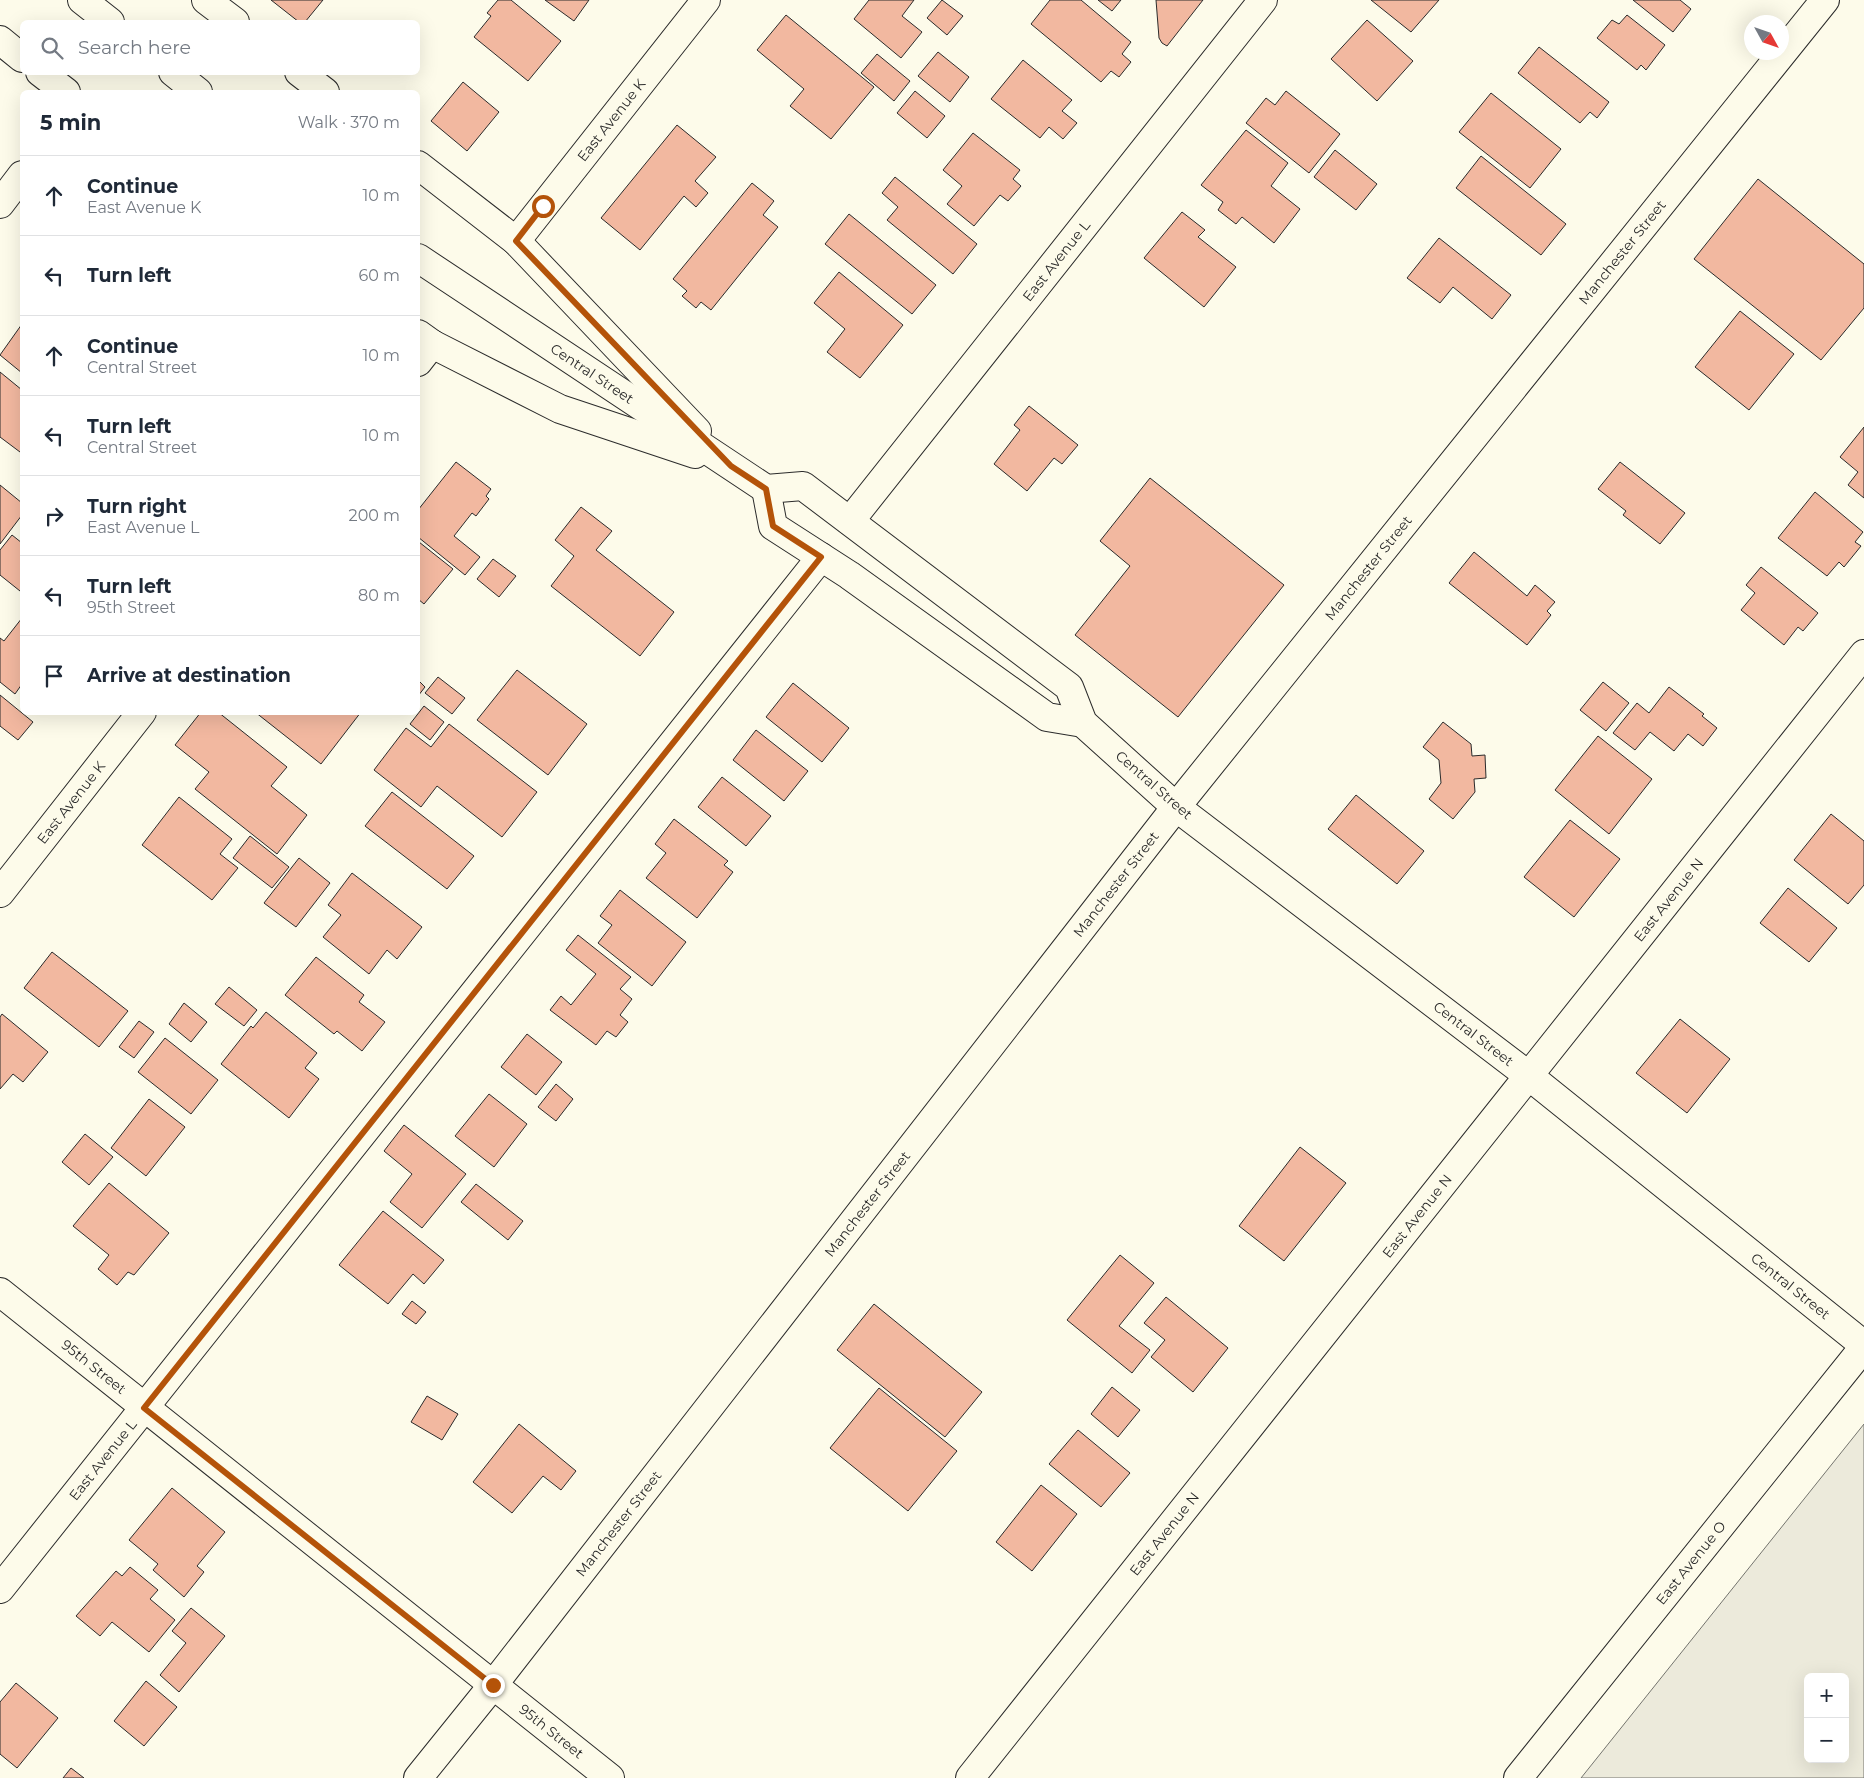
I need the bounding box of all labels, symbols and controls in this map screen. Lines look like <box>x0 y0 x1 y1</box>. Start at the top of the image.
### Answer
north arrow <box>1744 15 1789 60</box>
search box <box>20 20 420 75</box>
icon: search <box>38 34 66 62</box>
text: Search here <box>78 36 191 59</box>
street label: East Avenue K <box>573 75 649 165</box>
text: 5 min <box>40 110 101 135</box>
text: Walk · 370 m <box>298 113 400 132</box>
text: Continue <box>87 175 178 198</box>
icon: ahead <box>40 182 68 210</box>
text: 10 m <box>362 186 400 205</box>
route start <box>532 195 555 218</box>
street label: Manchester Street <box>1575 196 1670 308</box>
text: East Avenue K <box>87 198 201 217</box>
street label: East Avenue L <box>1019 216 1094 305</box>
icon: left <box>40 262 68 290</box>
text: Turn left <box>87 264 172 287</box>
text: 60 m <box>358 266 400 285</box>
text: Continue <box>87 335 178 358</box>
street label: Central Street <box>547 339 638 408</box>
icon: ahead <box>40 342 68 370</box>
text: 10 m <box>362 346 400 365</box>
text: Central Street <box>87 358 197 377</box>
text: Turn left <box>87 415 172 438</box>
icon: left <box>40 422 68 450</box>
text: 10 m <box>362 426 400 445</box>
text: Central Street <box>87 438 197 457</box>
text: Turn right <box>87 495 187 518</box>
icon: right <box>40 502 68 530</box>
text: 200 m <box>349 506 400 525</box>
street label: Manchester Street <box>1321 512 1416 624</box>
text: East Avenue L <box>87 518 200 537</box>
text: Turn left <box>87 575 172 598</box>
icon: left <box>40 582 68 610</box>
text: 80 m <box>358 586 400 605</box>
text: 95th Street <box>87 598 176 617</box>
icon: arrive <box>40 662 68 690</box>
text: Arrive at destination <box>87 664 291 687</box>
street label: Central Street <box>1112 747 1196 824</box>
street label: East Avenue K <box>33 757 109 848</box>
street label: Manchester Street <box>1069 827 1163 941</box>
street label: East Avenue N <box>1630 854 1707 945</box>
street label: Central Street <box>1430 997 1518 1070</box>
street label: Manchester Street <box>820 1147 914 1260</box>
street label: East Avenue N <box>1378 1171 1456 1261</box>
street label: Central Street <box>1747 1249 1834 1323</box>
street label: 95th Street <box>58 1336 130 1398</box>
street label: East Avenue L <box>65 1415 141 1504</box>
street label: Manchester Street <box>572 1467 666 1580</box>
street label: East Avenue N <box>1126 1488 1203 1579</box>
street label: East Avenue O <box>1652 1517 1730 1608</box>
map controls <box>1804 1673 1849 1763</box>
button: + <box>1804 1673 1849 1718</box>
route end <box>482 1674 505 1697</box>
street label: 95th Street <box>515 1700 588 1763</box>
button: − <box>1804 1718 1849 1763</box>

